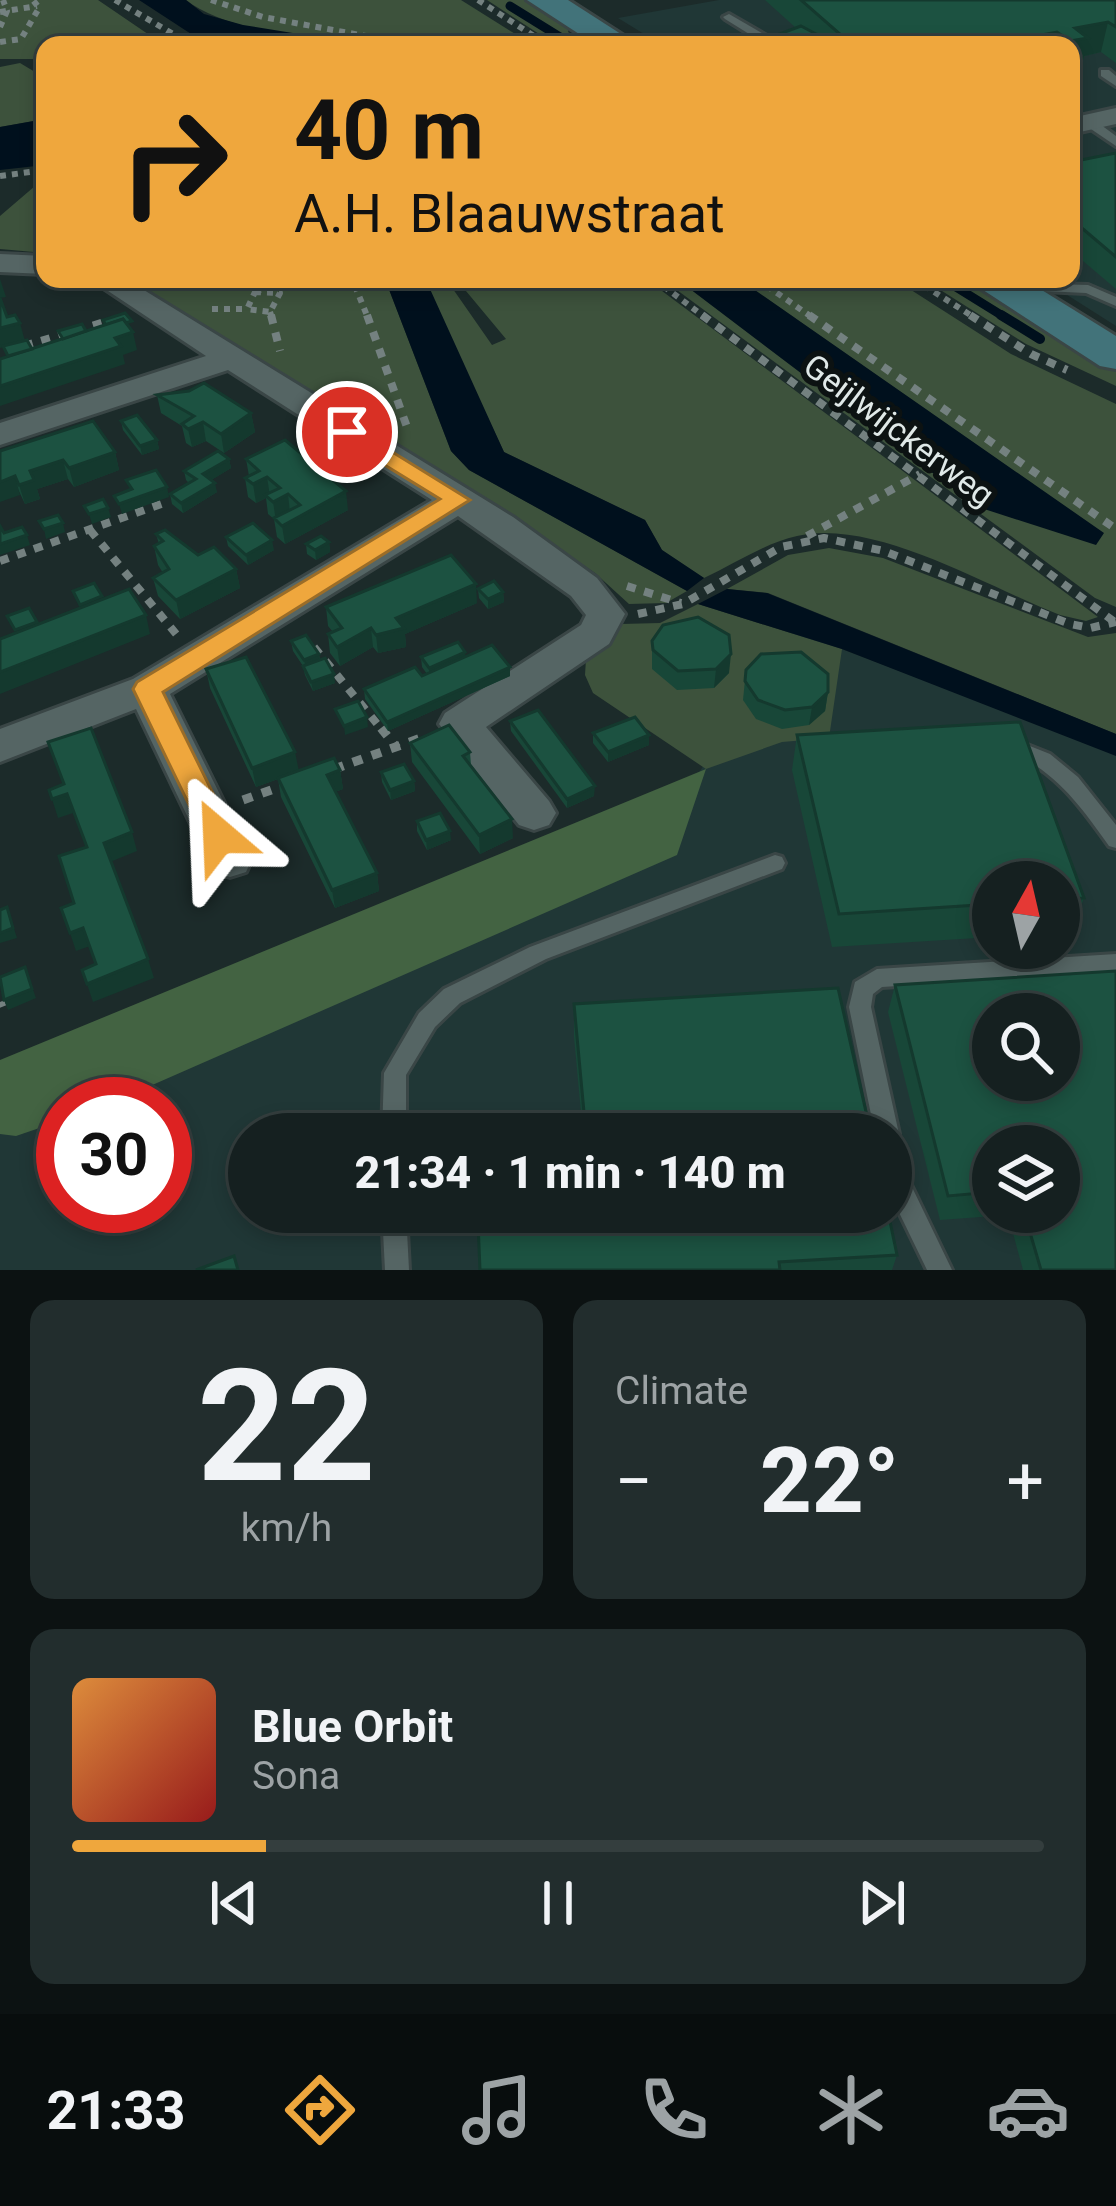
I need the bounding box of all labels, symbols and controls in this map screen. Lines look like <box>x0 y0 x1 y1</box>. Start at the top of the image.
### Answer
text: 40 m <box>294 81 484 180</box>
icon: right <box>96 84 252 240</box>
text: A.H. Blaauwstraat <box>294 182 725 245</box>
street label: Geijlwijckerweg <box>796 346 1002 514</box>
pin <box>296 381 398 483</box>
icon: arrive <box>314 399 380 465</box>
position arrow <box>156 773 282 899</box>
north arrow <box>972 861 1080 969</box>
map controls <box>972 861 1080 1233</box>
button: search <box>972 993 1080 1101</box>
speed limit sign: 30 <box>36 1077 192 1233</box>
button: layers <box>972 1125 1080 1233</box>
text: 21:34 · 1 min · 140 m <box>354 1146 786 1199</box>
text: 22 <box>197 1335 376 1518</box>
text: Climate <box>615 1368 748 1414</box>
text: 22° <box>760 1429 899 1534</box>
text: − <box>615 1443 653 1520</box>
text: + <box>1007 1443 1044 1520</box>
text: km/h <box>241 1505 332 1551</box>
text: Blue Orbit <box>252 1700 453 1753</box>
text: Sona <box>252 1753 340 1799</box>
icon: previous <box>201 1870 267 1936</box>
icon: pause <box>525 1870 591 1936</box>
icon: next <box>849 1870 915 1936</box>
icon: directions <box>278 2068 362 2152</box>
icon: music <box>455 2068 539 2152</box>
icon: phone <box>632 2068 716 2152</box>
icon: climate <box>809 2068 893 2152</box>
icon: car <box>986 2068 1070 2152</box>
text: 21:33 <box>46 2079 186 2142</box>

